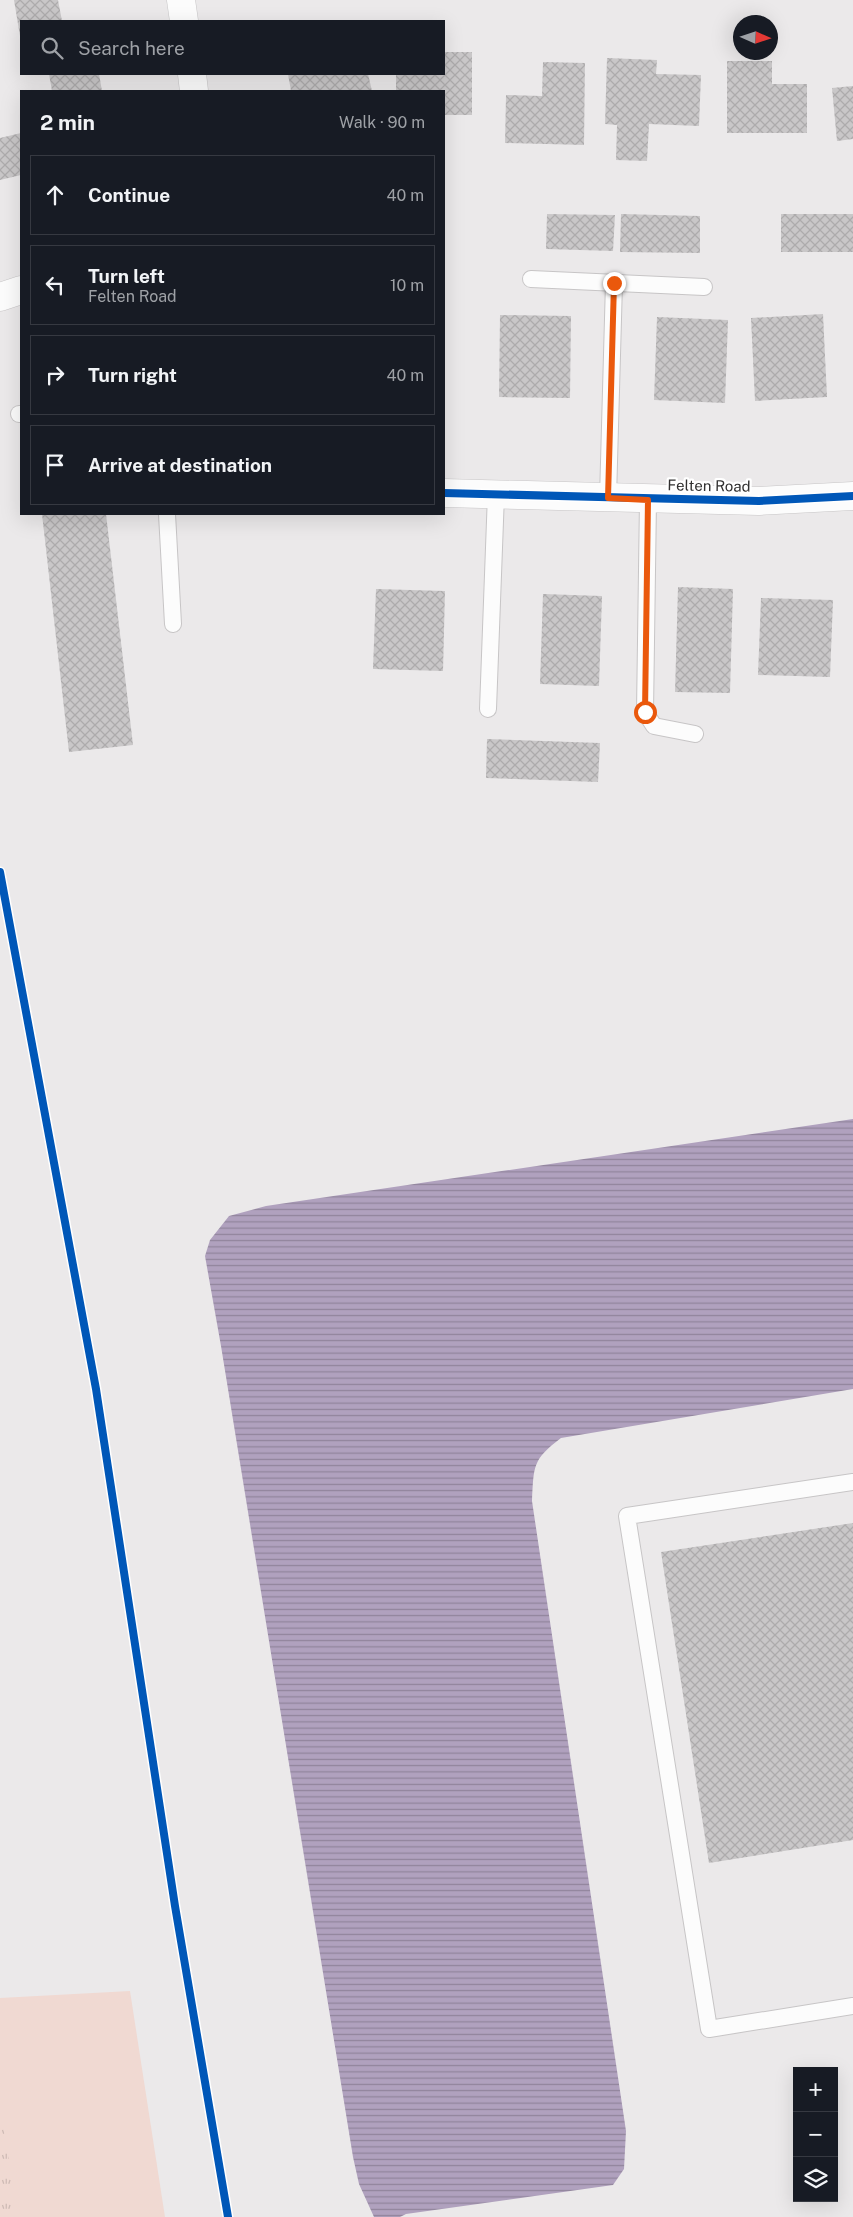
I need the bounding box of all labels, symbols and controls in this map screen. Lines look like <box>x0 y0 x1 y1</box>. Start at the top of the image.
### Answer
north arrow <box>733 15 778 60</box>
search box <box>20 20 445 75</box>
icon: search <box>38 34 66 62</box>
text: Search here <box>78 37 185 59</box>
text: 2 min <box>40 110 95 135</box>
text: Walk · 90 m <box>339 113 425 132</box>
icon: ahead <box>41 181 69 209</box>
text: Continue <box>88 184 170 206</box>
text: 40 m <box>386 186 424 205</box>
text: Turn left <box>88 265 165 287</box>
icon: left <box>41 271 69 299</box>
route end <box>603 272 626 295</box>
text: 10 m <box>390 276 424 295</box>
text: Felten Road <box>88 287 177 306</box>
icon: right <box>41 361 69 389</box>
text: Turn right <box>88 364 177 386</box>
text: 40 m <box>386 366 424 385</box>
icon: arrive <box>41 451 69 479</box>
text: Arrive at destination <box>88 454 272 476</box>
street label: Felten Road <box>667 476 751 495</box>
route start <box>634 701 657 724</box>
map controls <box>793 2067 838 2202</box>
button: + <box>793 2067 838 2112</box>
button: − <box>793 2112 838 2157</box>
button: layers <box>793 2157 838 2202</box>

